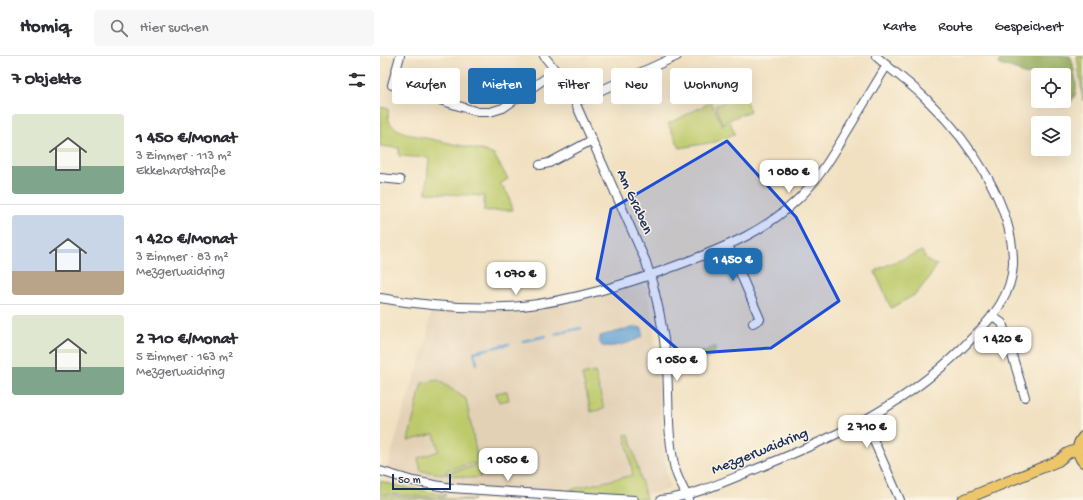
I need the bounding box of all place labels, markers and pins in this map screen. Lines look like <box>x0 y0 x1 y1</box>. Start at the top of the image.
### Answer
pin: 1 080 € <box>752 160 826 194</box>
pin: 1 450 € <box>696 248 770 282</box>
pin: 1 070 € <box>479 262 553 296</box>
pin: 1 420 € <box>966 327 1040 361</box>
pin: 1 050 € <box>640 348 714 382</box>
pin: 2 710 € <box>830 415 904 449</box>
pin: 1 050 € <box>471 448 545 482</box>

